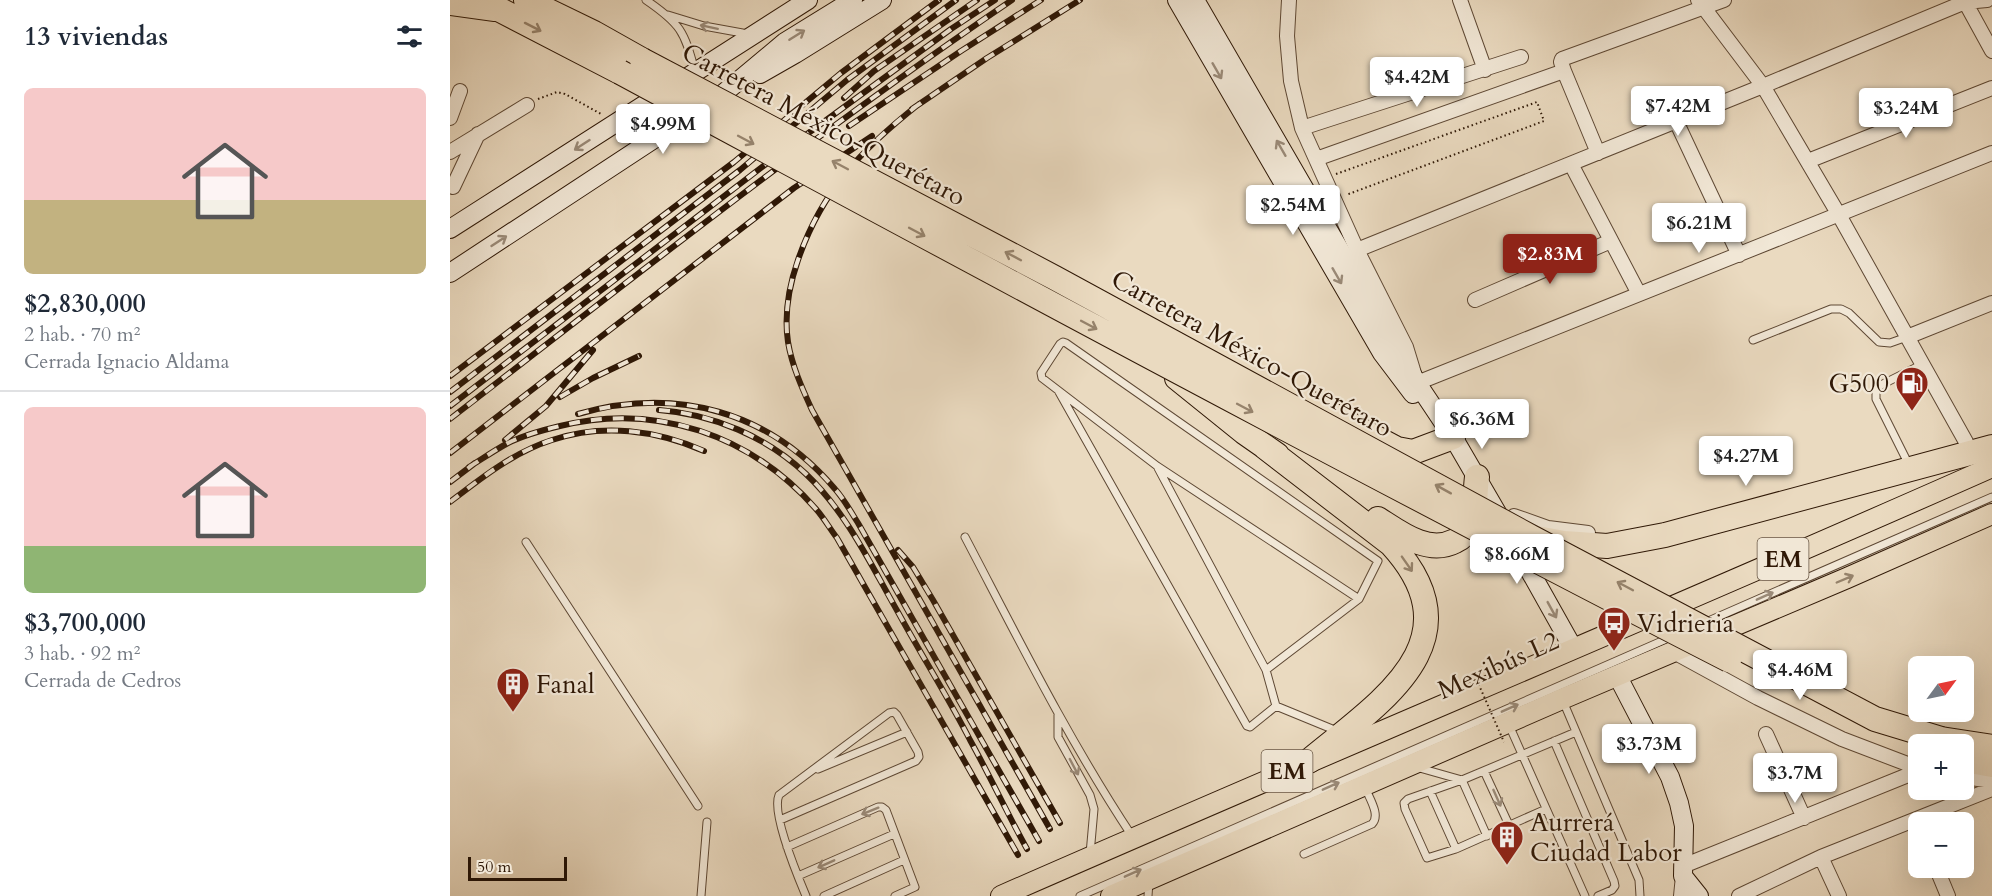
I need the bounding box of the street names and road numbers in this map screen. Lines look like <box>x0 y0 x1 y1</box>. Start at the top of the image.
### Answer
street label: Carretera México-Querétaro <box>676 35 972 214</box>
street label: Carretera México-Querétaro <box>1105 261 1399 445</box>
road number: EM <box>1758 538 1808 580</box>
street label: Mexibús L2 <box>1432 623 1564 708</box>
road number: EM <box>1262 750 1312 792</box>

